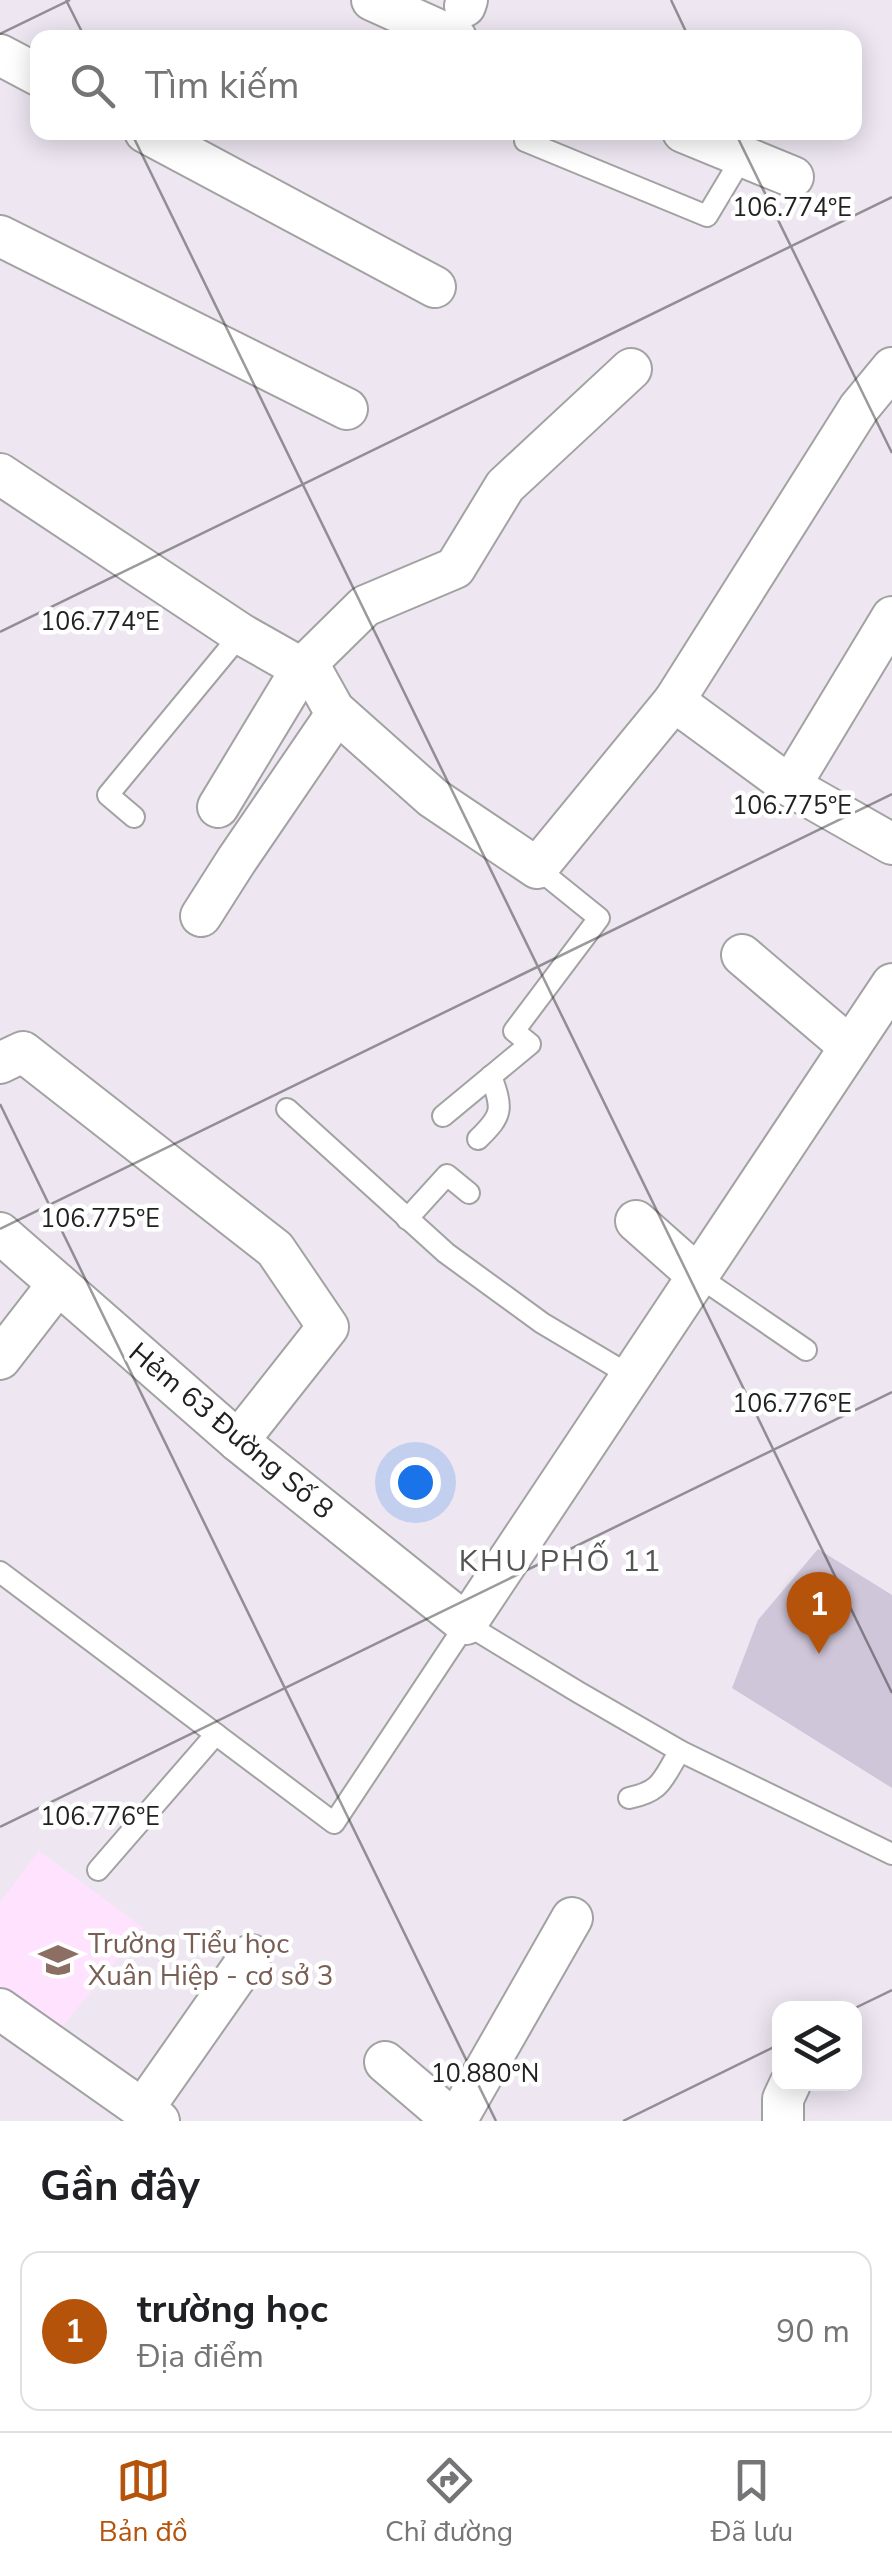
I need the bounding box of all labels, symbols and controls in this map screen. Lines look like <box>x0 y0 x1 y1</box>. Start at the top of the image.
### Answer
search box <box>30 30 862 140</box>
icon: search <box>65 58 120 113</box>
text: Tìm kiếm <box>145 60 300 111</box>
text: 106.774°E <box>732 191 852 225</box>
text: 106.774°E <box>40 605 160 639</box>
text: 106.775°E <box>732 789 852 823</box>
text: 106.775°E <box>40 1202 160 1236</box>
street label: Hẻm 63 Đường Số 8 <box>121 1334 341 1528</box>
text: 106.776°E <box>732 1387 852 1421</box>
your location <box>390 1457 441 1508</box>
district label: KHU PHỐ 11 <box>459 1540 663 1582</box>
pin: 1 <box>786 1572 852 1654</box>
text: 106.776°E <box>40 1800 160 1834</box>
place label: Trường Tiểu học Xuân Hiệp - cơ sở 3 <box>88 1925 334 1995</box>
school or university icon: Trường Tiểu học Xuân Hiệp - cơ sở 3 <box>37 1939 79 1981</box>
map controls <box>772 2001 862 2091</box>
button: layers <box>772 2001 862 2091</box>
text: 10.880°N <box>431 2057 539 2091</box>
text: Gần đây <box>40 2158 200 2215</box>
text: trường học <box>137 2284 328 2335</box>
text: 1 <box>65 2310 84 2353</box>
text: 90 m <box>776 2310 850 2353</box>
text: Địa điểm <box>137 2335 264 2378</box>
tab: Bản đồ <box>99 2453 187 2551</box>
tab: Chỉ đường <box>385 2453 513 2551</box>
tab: Đã lưu <box>711 2453 793 2551</box>

